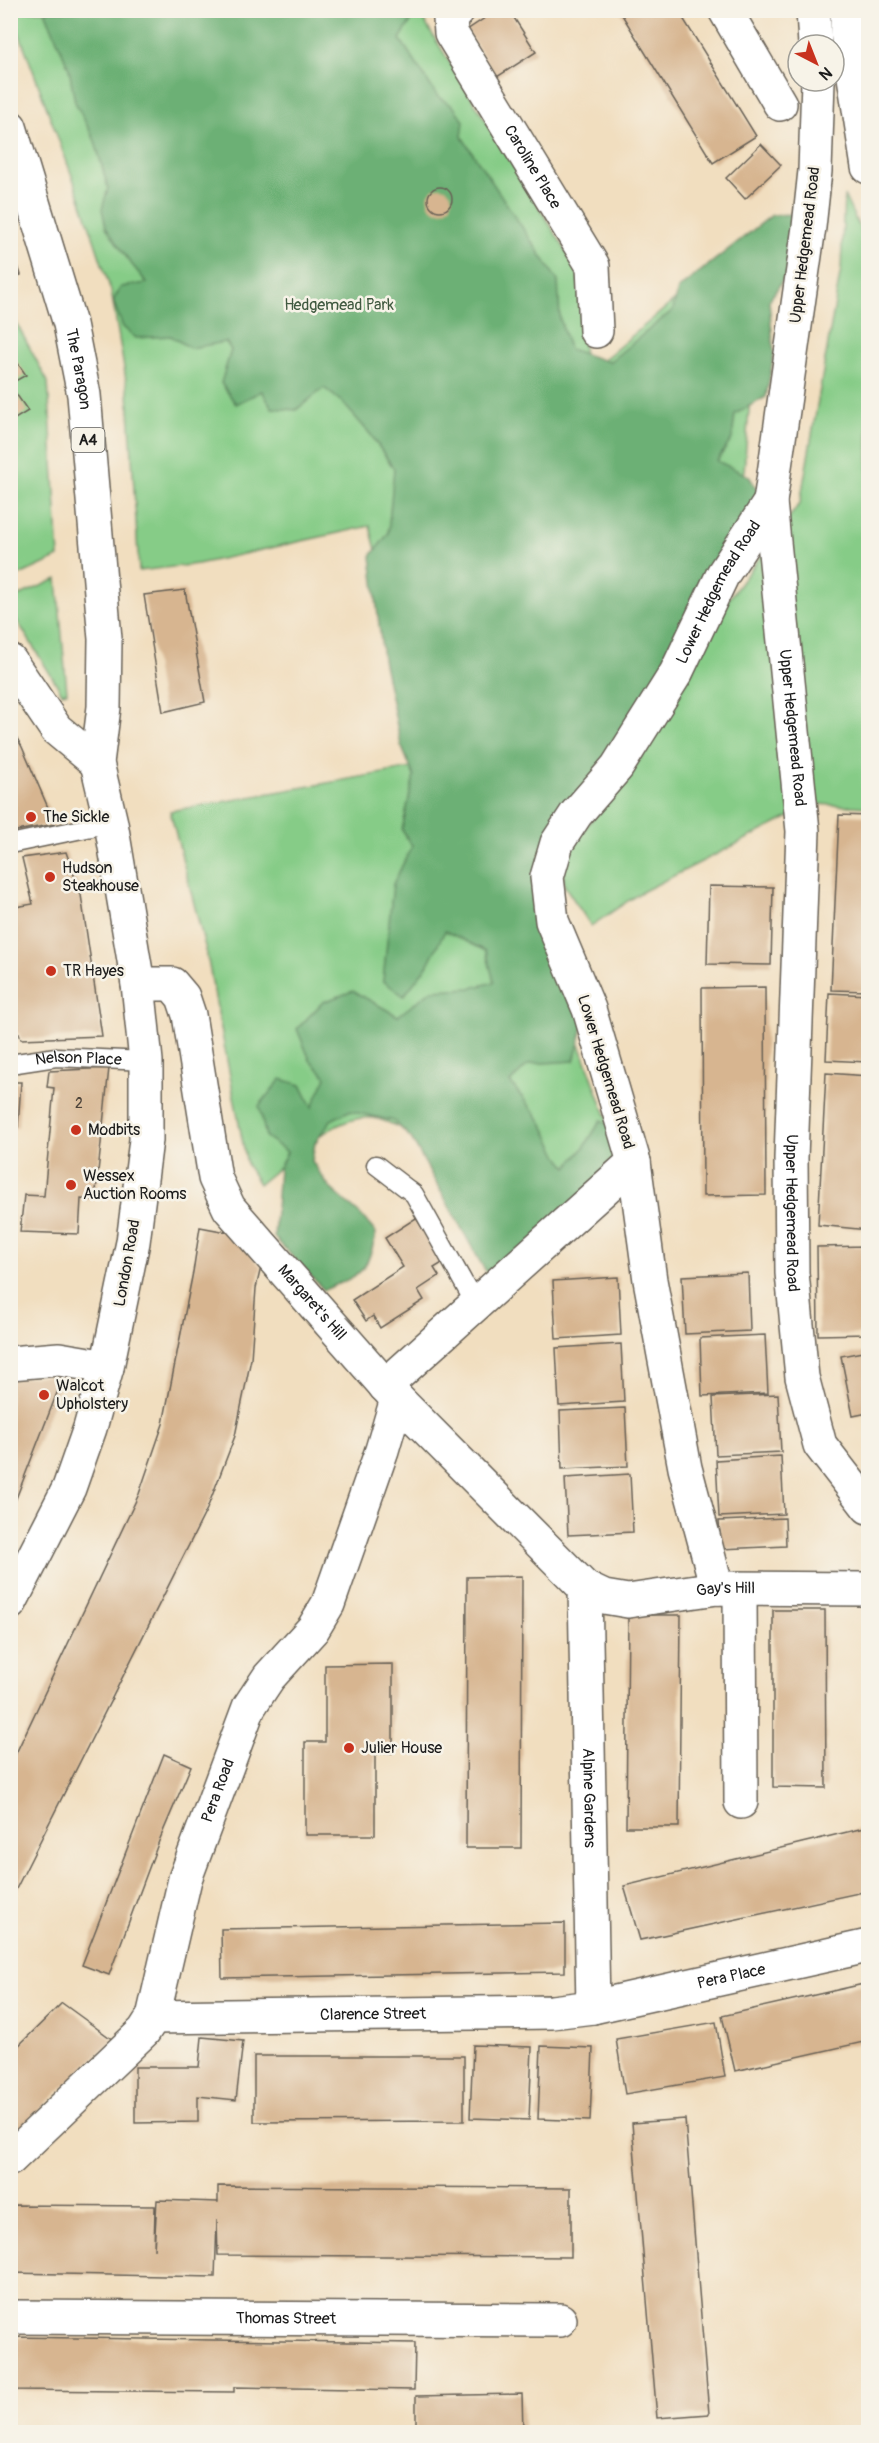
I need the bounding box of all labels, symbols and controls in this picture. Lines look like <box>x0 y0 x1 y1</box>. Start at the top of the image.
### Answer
north arrow <box>786 33 846 93</box>
text: N <box>815 62 836 85</box>
street label: Caroline Place <box>500 121 566 213</box>
street label: Upper Hedgemead Road <box>785 166 825 324</box>
park label: Hedgemead Park <box>284 295 394 315</box>
street label: The Paragon <box>61 327 95 411</box>
road number: A4 <box>72 428 104 452</box>
street label: Lower Hedgemead Road <box>672 517 765 667</box>
street label: Upper Hedgemead Road <box>775 648 810 807</box>
place label: The Sickle <box>43 807 110 827</box>
marker: The Sickle <box>24 810 38 824</box>
place label: Hudson Steakhouse <box>62 858 139 896</box>
marker: Hudson Steakhouse <box>43 870 57 884</box>
place label: TR Hayes <box>63 961 124 981</box>
marker: TR Hayes <box>44 964 58 978</box>
street label: Lower Hedgemead Road <box>573 992 639 1152</box>
street label: Nelson Place <box>34 1047 122 1070</box>
house number: 2 <box>75 1095 83 1112</box>
place label: Modbits <box>88 1120 140 1140</box>
marker: Modbits <box>69 1123 83 1137</box>
street label: Upper Hedgemead Road <box>781 1134 804 1293</box>
place label: Wessex Auction Rooms <box>83 1166 186 1204</box>
marker: Wessex Auction Rooms <box>64 1178 78 1192</box>
street label: London Road <box>109 1218 145 1308</box>
street label: Margaret's Hill <box>273 1260 351 1345</box>
place label: Walcot Upholstery <box>56 1376 128 1414</box>
marker: Walcot Upholstery <box>37 1388 51 1402</box>
street label: Gay's Hill <box>695 1578 755 1601</box>
place label: Julier House <box>361 1738 442 1758</box>
marker: Julier House <box>342 1741 356 1755</box>
street label: Alpine Gardens <box>578 1748 600 1848</box>
street label: Pera Road <box>197 1756 239 1825</box>
street label: Pera Place <box>695 1959 768 1994</box>
street label: Clarence Street <box>320 2004 427 2025</box>
street label: Thomas Street <box>236 2308 337 2329</box>

